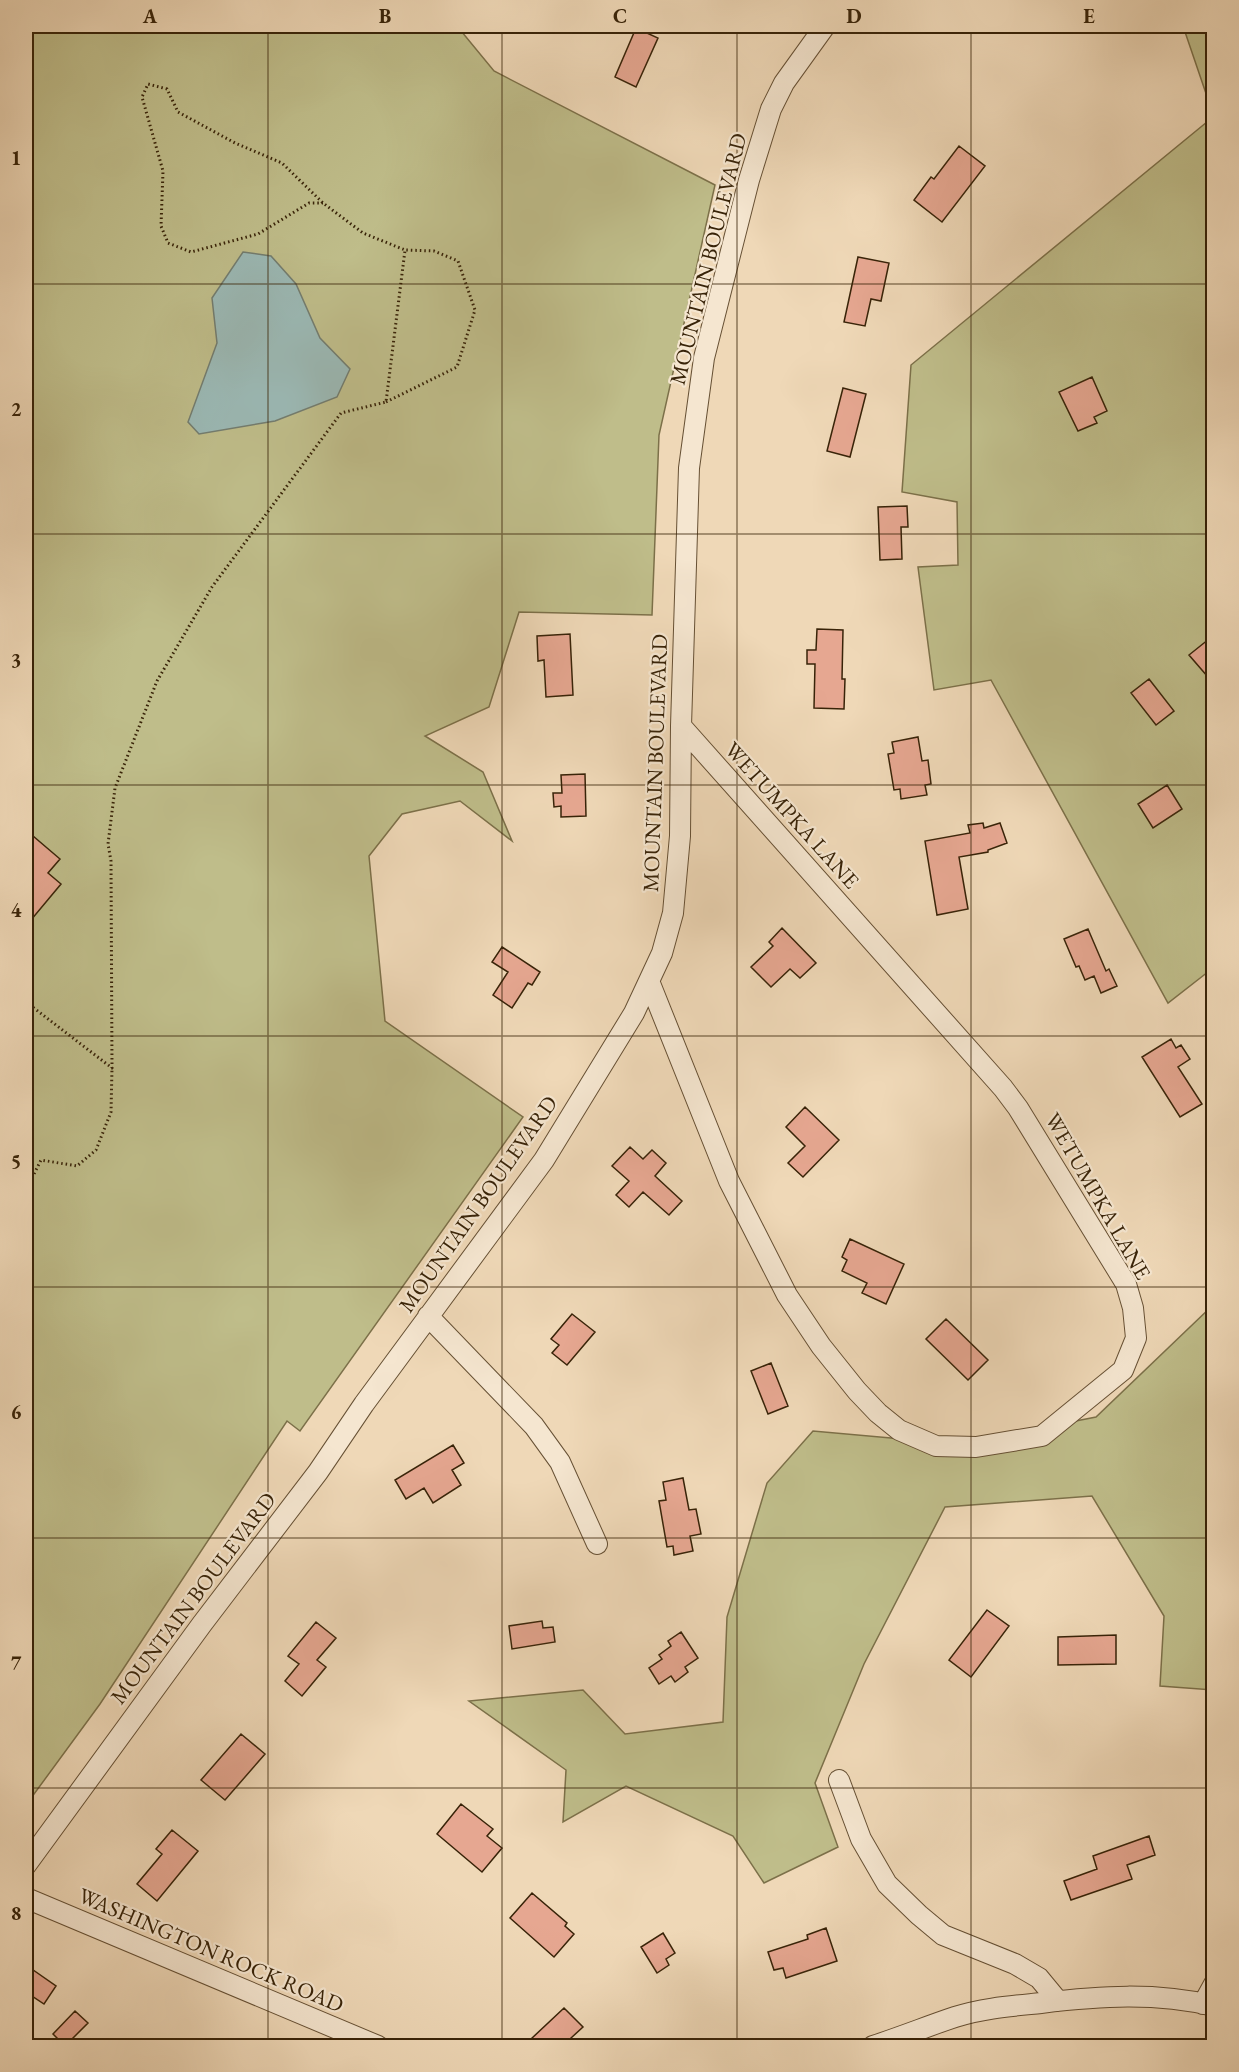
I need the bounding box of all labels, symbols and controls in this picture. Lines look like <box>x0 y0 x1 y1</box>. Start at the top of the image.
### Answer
text: A <box>142 3 158 29</box>
text: B <box>379 3 391 29</box>
text: C <box>613 3 627 29</box>
text: D <box>846 3 862 29</box>
text: E <box>1083 3 1095 29</box>
street label: MOUNTAIN BOULEVARD <box>663 130 753 388</box>
text: 1 <box>11 145 21 171</box>
text: 2 <box>11 396 22 422</box>
street label: MOUNTAIN BOULEVARD <box>636 633 674 893</box>
text: 3 <box>11 647 21 673</box>
street label: WETUMPKA LANE <box>718 735 866 895</box>
text: 4 <box>11 897 22 923</box>
street label: MOUNTAIN BOULEVARD <box>392 1090 564 1318</box>
street label: WETUMPKA LANE <box>1038 1107 1158 1285</box>
text: 5 <box>11 1148 21 1174</box>
text: 6 <box>11 1399 22 1425</box>
street label: MOUNTAIN BOULEVARD <box>104 1486 282 1710</box>
text: 7 <box>11 1650 22 1676</box>
street label: WASHINGTON ROCK ROAD <box>74 1881 348 2019</box>
text: 8 <box>11 1900 21 1926</box>

